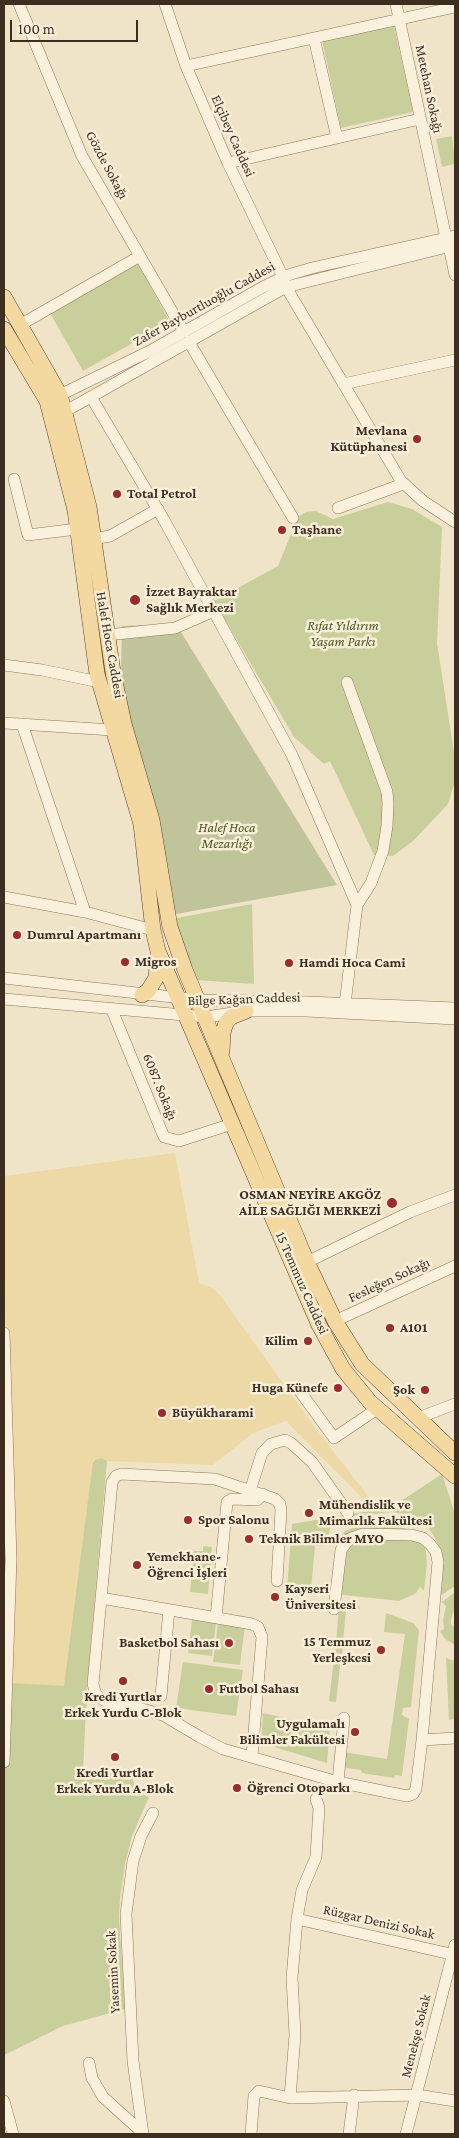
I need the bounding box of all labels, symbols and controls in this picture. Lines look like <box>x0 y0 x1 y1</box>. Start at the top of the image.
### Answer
scale bar <box>12 10 140 42</box>
text: 100 m <box>18 21 55 37</box>
street label: Metehan Sokağı <box>411 43 447 135</box>
street label: Elçibey Caddesi <box>207 92 259 180</box>
street label: Gözde Sokağı <box>82 128 132 202</box>
street label: Zafer Bayburtluoğlu Caddesi <box>130 258 278 350</box>
place label: Mevlana Kütüphanesi <box>331 423 407 456</box>
marker: Mevlana Kütüphanesi <box>411 433 423 445</box>
place label: Total Petrol <box>127 486 196 502</box>
marker: Total Petrol <box>111 488 123 500</box>
place label: Taşhane <box>292 522 342 538</box>
marker: Taşhane <box>276 524 288 536</box>
place label: İzzet Bayraktar Sağlık Merkezi <box>146 584 237 616</box>
street label: Halef Hoca Caddesi <box>92 590 128 700</box>
marker: İzzet Bayraktar Sağlık Merkezi <box>128 593 142 607</box>
park label: Rıfat Yıldırım Yaşam Parkı <box>307 618 379 650</box>
park label: Halef Hoca Mezarlığı <box>198 820 256 852</box>
place label: Dumrul Apartmanı <box>27 927 141 943</box>
marker: Dumrul Apartmanı <box>11 929 23 941</box>
place label: Migros <box>135 954 177 970</box>
place label: Hamdi Hoca Cami <box>299 955 406 971</box>
marker: Migros <box>119 956 131 968</box>
marker: Hamdi Hoca Cami <box>283 957 295 969</box>
street label: Bilge Kağan Caddesi <box>187 989 301 1009</box>
street label: 6087. Sokağı <box>139 1051 181 1123</box>
place label: OSMAN NEYİRE AKGÖZ AİLE SAĞLIĞI MERKEZİ <box>239 1187 381 1220</box>
marker: OSMAN NEYİRE AKGÖZ AİLE SAĞLIĞI MERKEZİ <box>385 1196 399 1210</box>
street label: 15 Temmuz Caddesi <box>272 1229 332 1337</box>
street label: Fesleğen Sokağı <box>346 1254 432 1306</box>
place label: A101 <box>400 1320 427 1336</box>
marker: A101 <box>384 1322 396 1334</box>
place label: Kilim <box>265 1333 298 1349</box>
marker: Kilim <box>302 1335 314 1347</box>
place label: Huga Künefe <box>252 1380 328 1396</box>
marker: Huga Künefe <box>332 1382 344 1394</box>
place label: Şok <box>393 1382 415 1398</box>
marker: Şok <box>419 1384 431 1396</box>
place label: Büyükharami <box>172 1405 254 1421</box>
marker: Büyükharami <box>156 1407 168 1419</box>
place label: Mühendislik ve Mimarlık Fakültesi <box>319 1497 432 1530</box>
marker: Mühendislik ve Mimarlık Fakültesi <box>303 1507 315 1519</box>
place label: Spor Salonu <box>198 1512 269 1528</box>
marker: Spor Salonu <box>182 1514 194 1526</box>
place label: Teknik Bilimler MYO <box>259 1531 384 1547</box>
marker: Teknik Bilimler MYO <box>243 1533 255 1545</box>
place label: Yemekhane- Öğrenci İşleri <box>147 1549 227 1581</box>
marker: Yemekhane- Öğrenci İşleri <box>131 1559 143 1571</box>
place label: Kayseri Üniversitesi <box>285 1581 356 1614</box>
marker: Kayseri Üniversitesi <box>269 1591 281 1603</box>
place label: 15 Temmuz Yerleşkesi <box>304 1634 371 1666</box>
place label: Basketbol Sahası <box>119 1635 219 1651</box>
marker: Basketbol Sahası <box>223 1637 235 1649</box>
marker: 15 Temmuz Yerleşkesi <box>375 1644 387 1656</box>
marker: Kredi Yurtlar Erkek Yurdu C-Blok <box>117 1675 129 1687</box>
place label: Futbol Sahası <box>219 1681 299 1697</box>
marker: Futbol Sahası <box>203 1683 215 1695</box>
place label: Kredi Yurtlar Erkek Yurdu C-Blok <box>64 1689 182 1721</box>
place label: Uygulamalı Bilimler Fakültesi <box>239 1716 345 1748</box>
marker: Uygulamalı Bilimler Fakültesi <box>349 1726 361 1738</box>
marker: Kredi Yurtlar Erkek Yurdu A-Blok <box>109 1751 121 1763</box>
place label: Kredi Yurtlar Erkek Yurdu A-Blok <box>56 1765 174 1798</box>
place label: Öğrenci Otoparkı <box>247 1780 350 1796</box>
marker: Öğrenci Otoparkı <box>231 1782 243 1794</box>
street label: Rüzgar Denizi Sokak <box>322 1901 436 1943</box>
street label: Yasemin Sokak <box>102 1930 124 2014</box>
street label: Menekşe Sokak <box>397 1992 435 2080</box>

